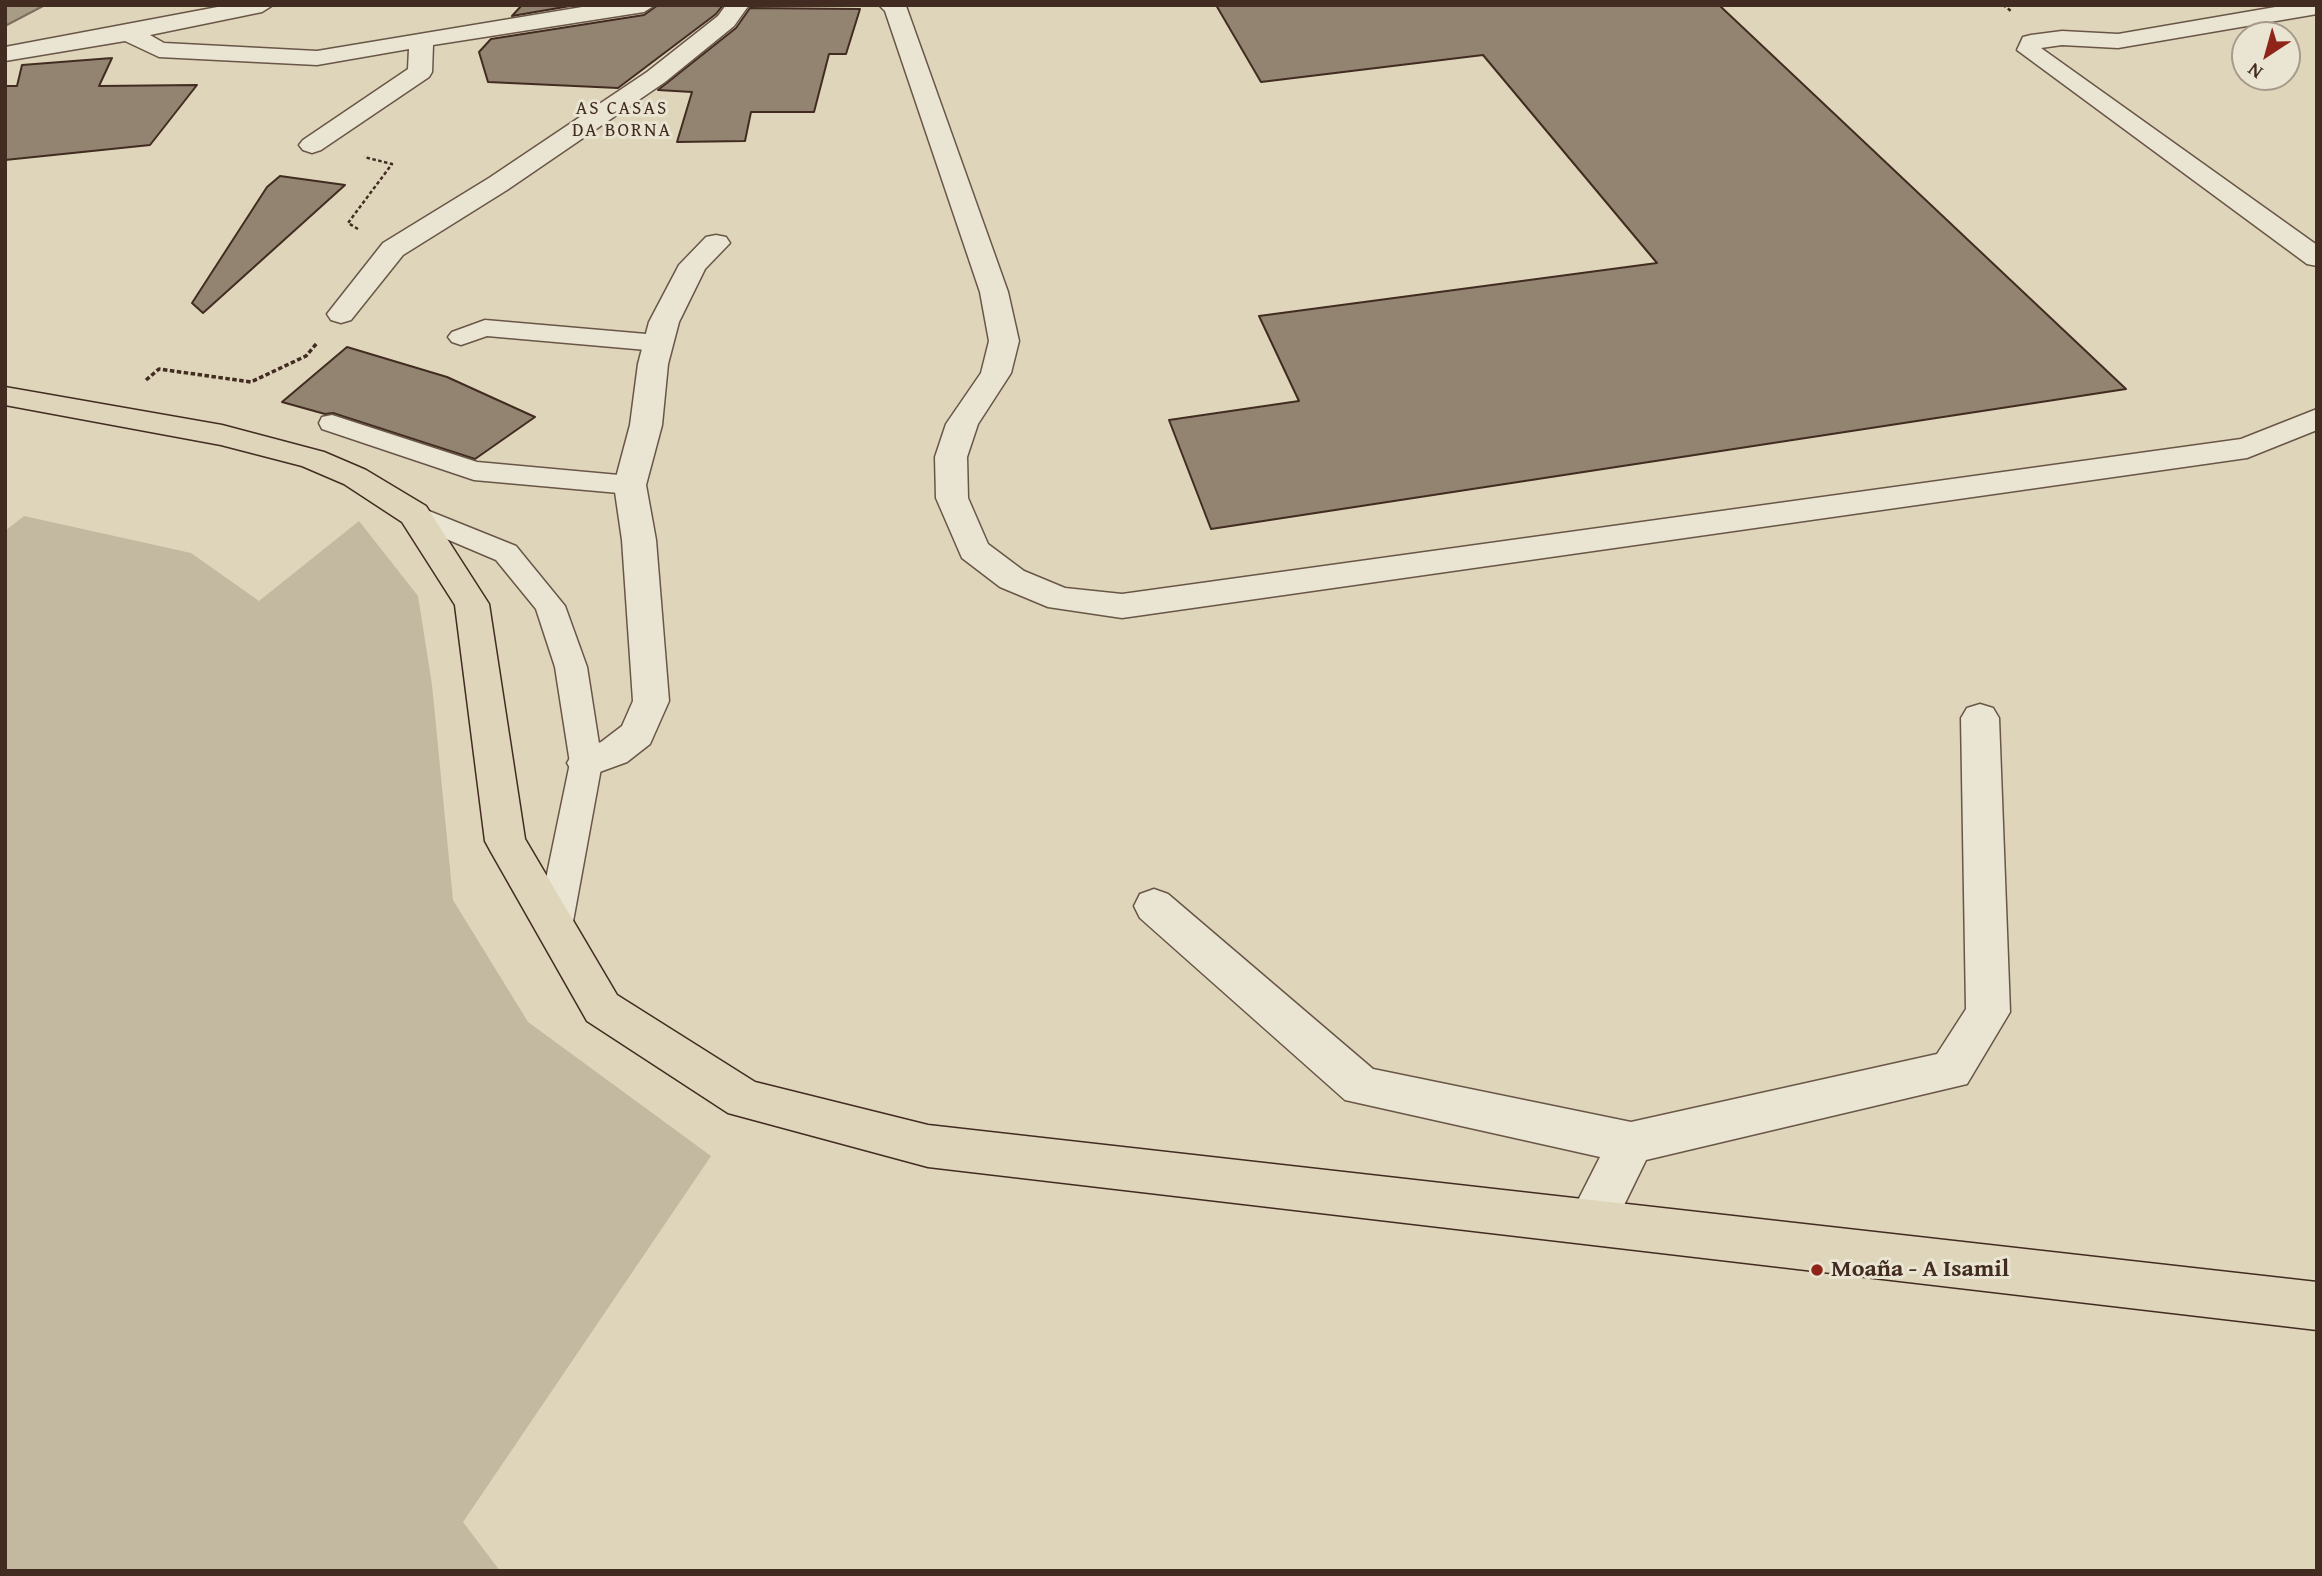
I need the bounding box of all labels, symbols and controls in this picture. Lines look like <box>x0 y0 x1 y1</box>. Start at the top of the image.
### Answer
north arrow <box>2231 21 2301 91</box>
text: N <box>2241 56 2268 86</box>
district label: AS CASAS DA BORNA <box>573 98 671 142</box>
place label: Moaña - A Isamil <box>1831 1256 2009 1284</box>
marker: Moaña - A Isamil <box>1809 1262 1825 1278</box>

